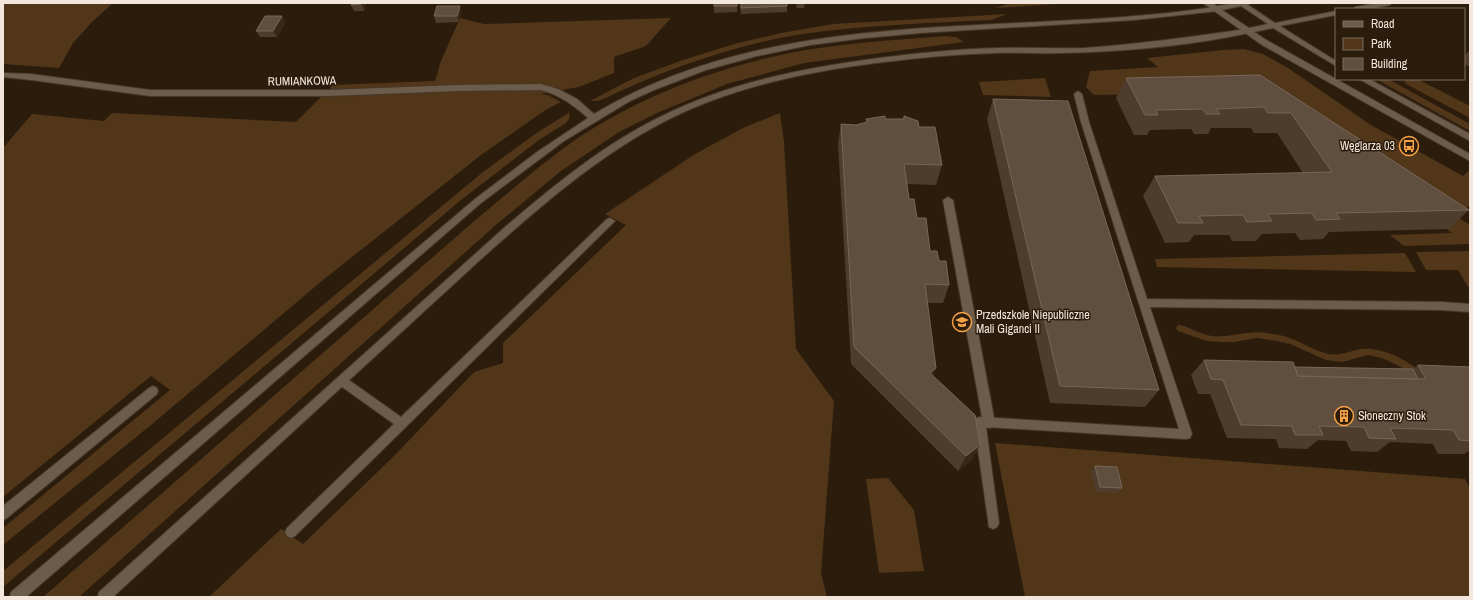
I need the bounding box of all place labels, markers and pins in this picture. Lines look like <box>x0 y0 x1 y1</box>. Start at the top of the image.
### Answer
bus stop icon: Węglarza 03 <box>1398 135 1420 157</box>
place label: Węglarza 03 <box>1340 138 1395 154</box>
place label: Przedszkole Niepubliczne Mali Giganci II <box>976 307 1090 337</box>
school or university icon: Przedszkole Niepubliczne Mali Giganci II <box>951 311 973 333</box>
building icon: Słoneczny Stok <box>1333 405 1355 427</box>
place label: Słoneczny Stok <box>1358 408 1426 424</box>

